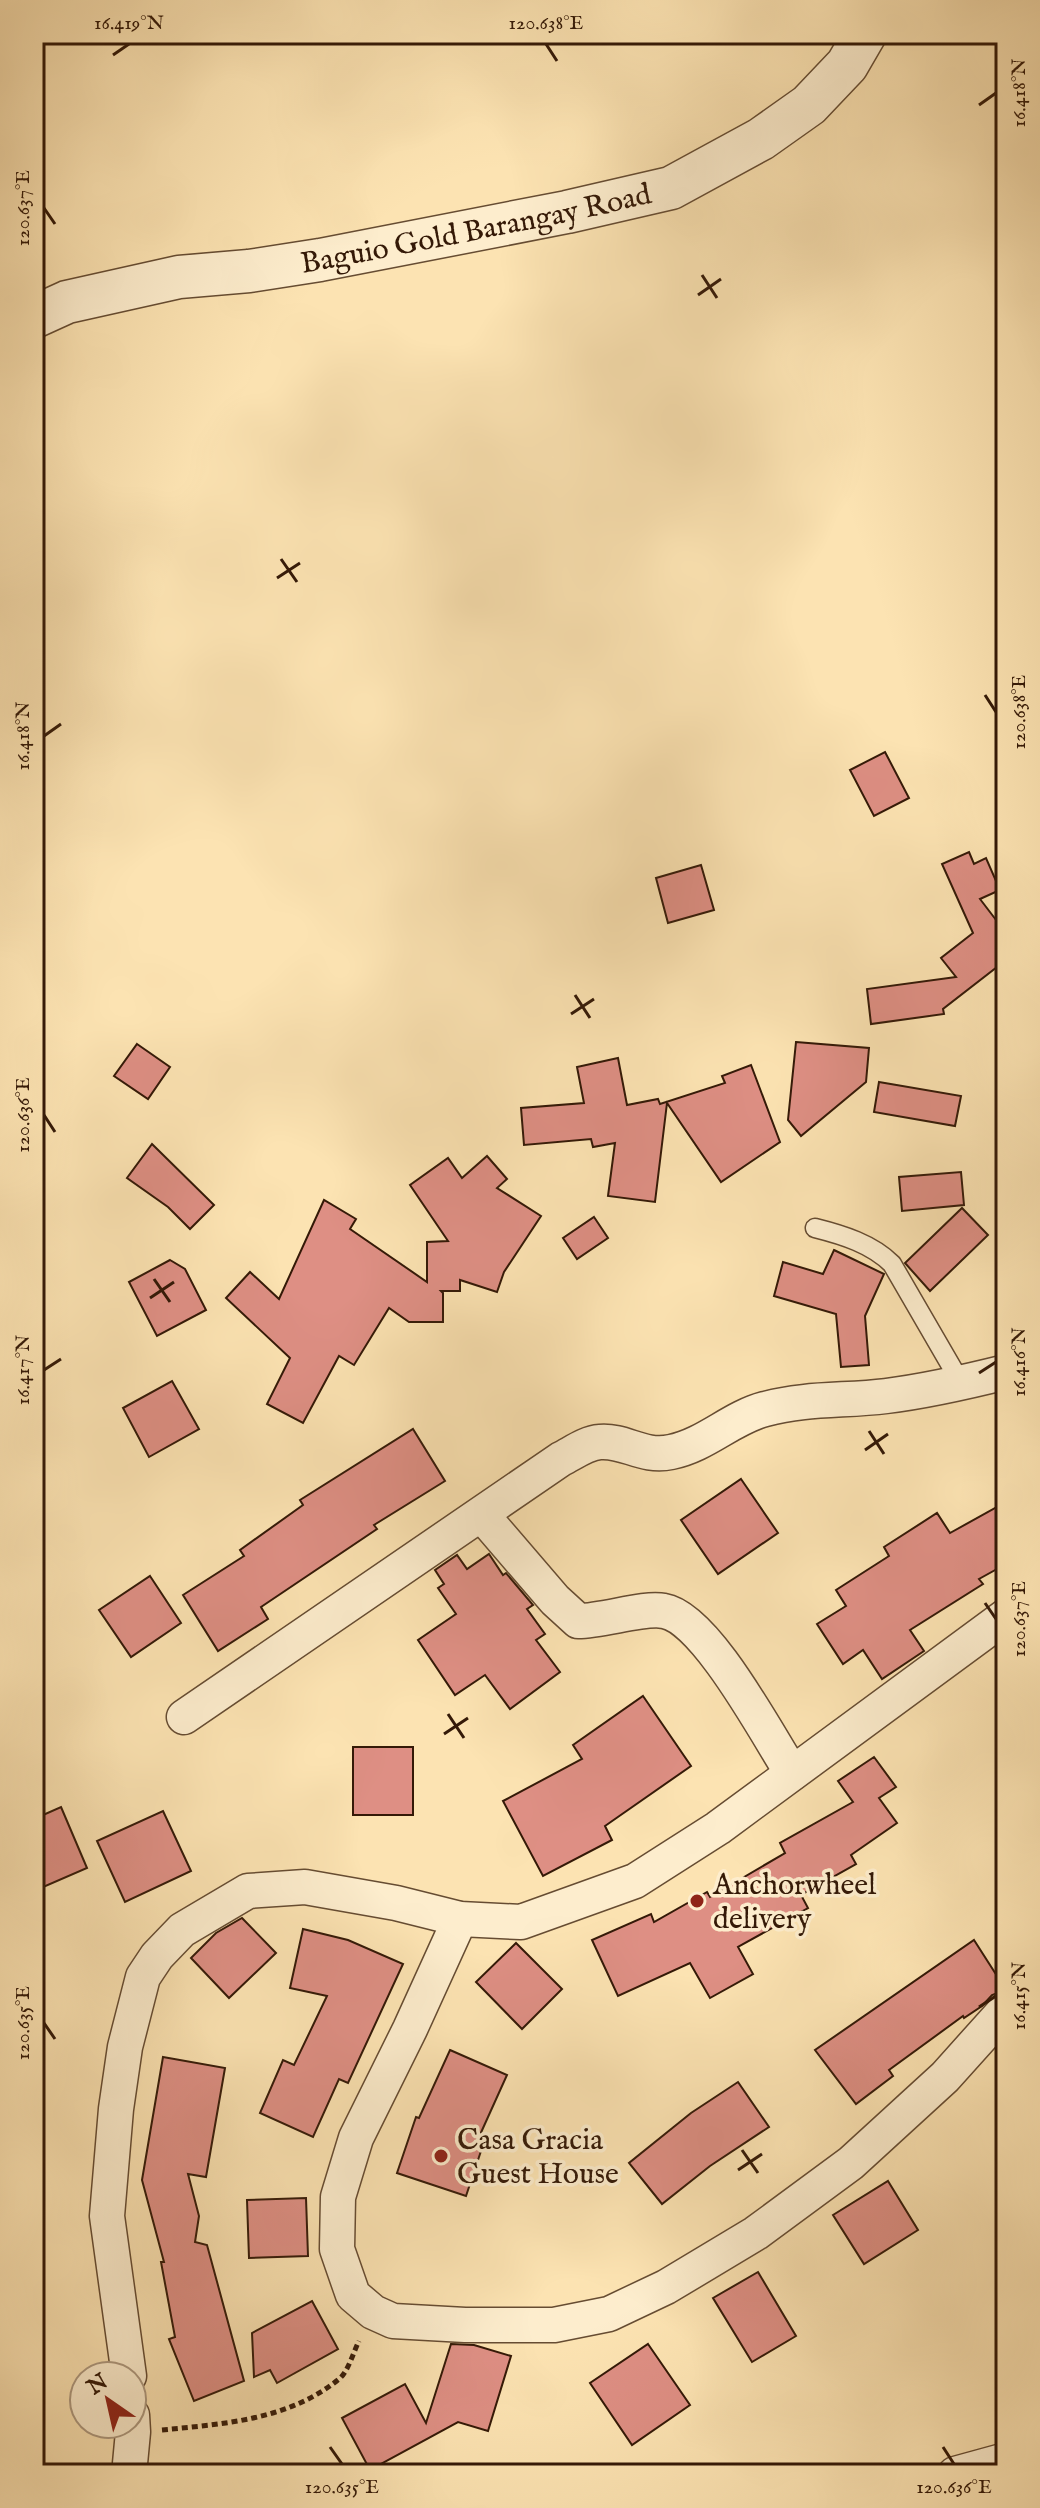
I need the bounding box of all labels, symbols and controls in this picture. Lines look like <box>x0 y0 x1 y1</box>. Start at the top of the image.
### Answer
text: 16.419°N <box>94 11 164 36</box>
text: 120.638°E <box>509 11 584 36</box>
text: 16.418°N <box>1007 58 1032 128</box>
text: 120.637°E <box>11 170 36 246</box>
street label: Baguio Gold Barangay Road <box>298 176 656 284</box>
text: 120.638°E <box>1007 674 1032 749</box>
text: 16.418°N <box>11 701 36 771</box>
text: 120.636°E <box>11 1077 36 1153</box>
text: 16.416°N <box>1007 1327 1032 1397</box>
text: 16.417°N <box>11 1335 36 1405</box>
text: 120.637°E <box>1007 1581 1032 1657</box>
place label: Anchorwheel delivery <box>712 1867 877 1939</box>
marker: Anchorwheel delivery <box>688 1892 706 1910</box>
text: 16.415°N <box>1007 1962 1032 2030</box>
text: 120.635°E <box>11 1986 36 2060</box>
place label: Casa Gracia Guest House <box>457 2122 619 2194</box>
marker: Casa Gracia Guest House <box>432 2147 450 2165</box>
north arrow <box>68 2360 148 2440</box>
text: N <box>81 2368 114 2403</box>
text: 120.635°E <box>305 2475 379 2500</box>
text: 120.636°E <box>916 2475 992 2500</box>

